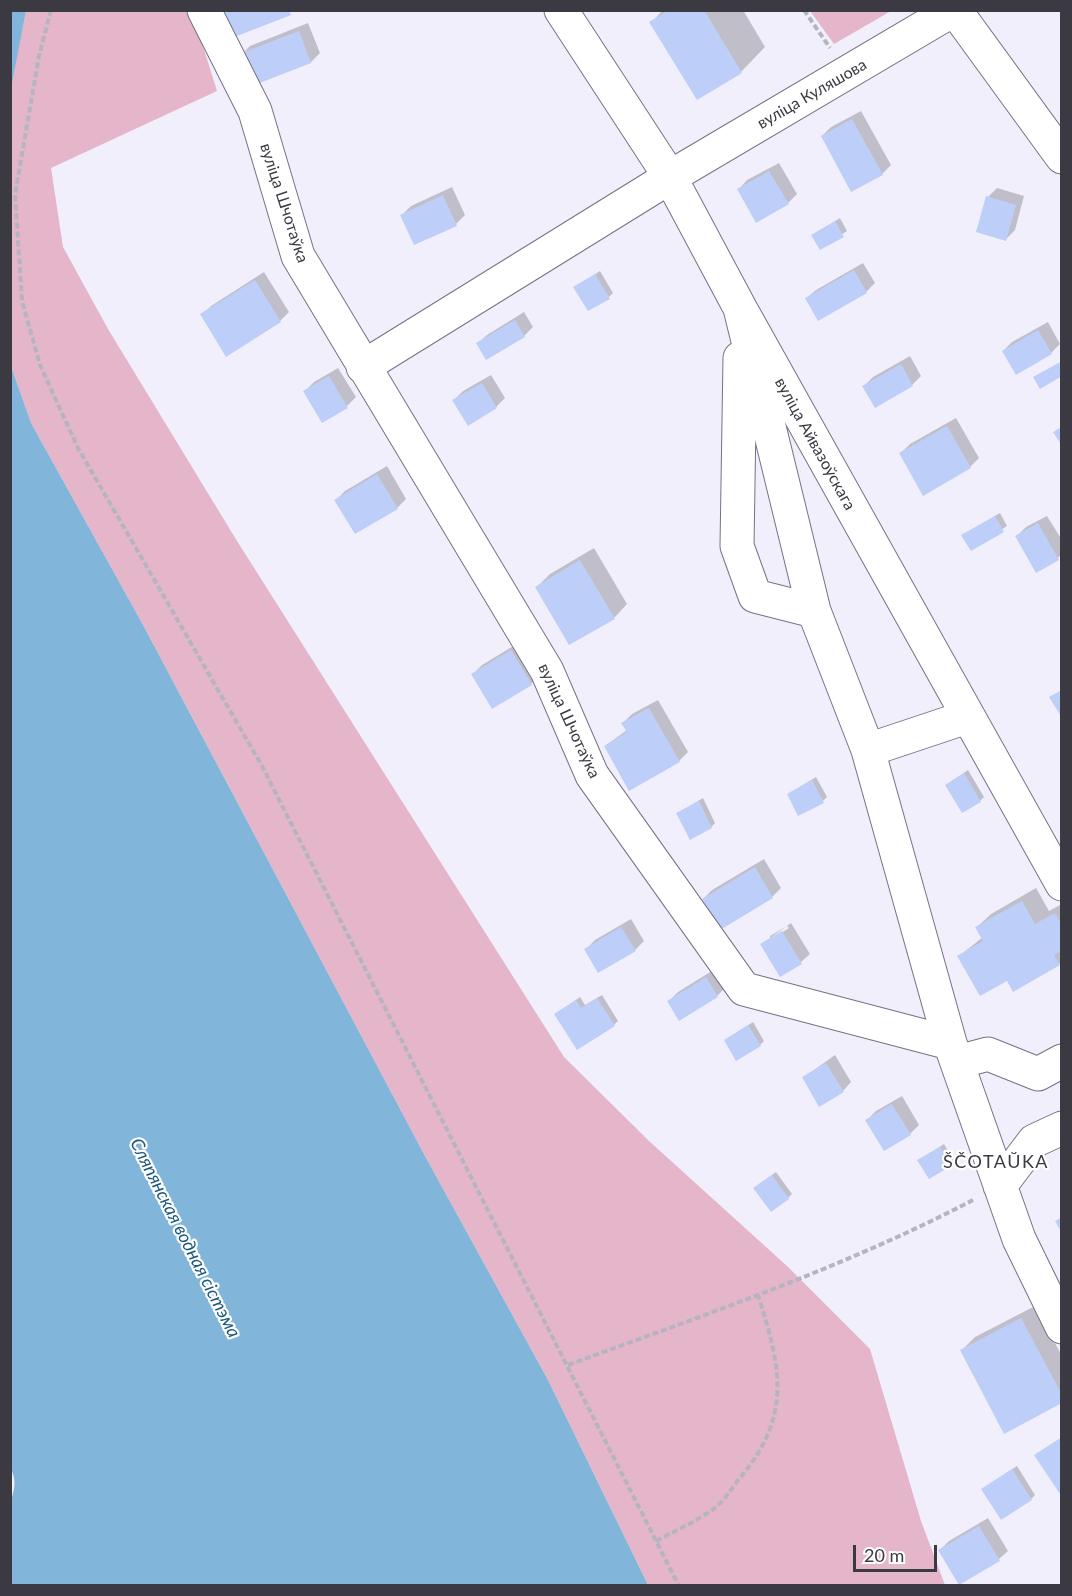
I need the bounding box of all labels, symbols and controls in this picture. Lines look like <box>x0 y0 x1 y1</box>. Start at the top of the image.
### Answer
street label: вуліца Куляшова <box>754 55 870 133</box>
street label: вуліца Шчотаўка <box>256 141 312 265</box>
street label: вуліца Айвазоўскага <box>771 374 859 514</box>
street label: вуліца Шчотаўка <box>534 661 604 781</box>
water label: Сляпянская водная сістэма <box>125 1135 245 1341</box>
district label: ŠČOTAŬKA <box>943 1151 1049 1173</box>
scale bar <box>856 1533 940 1571</box>
text: 20 m <box>864 1544 904 1566</box>

